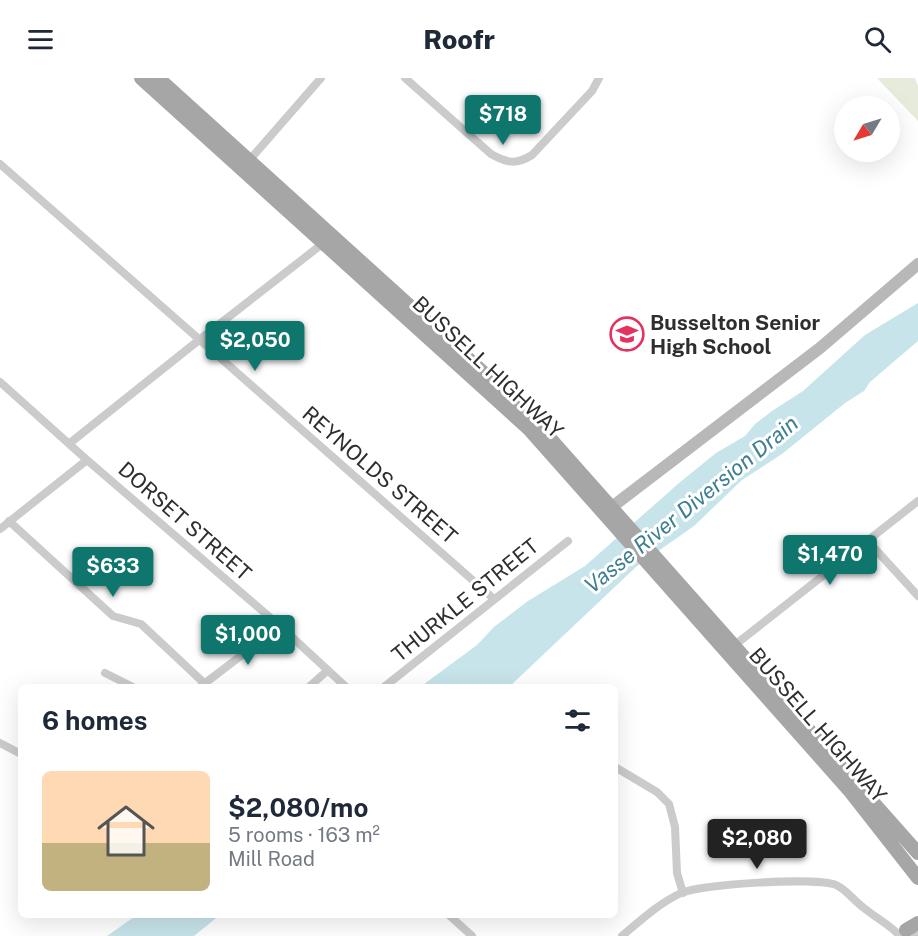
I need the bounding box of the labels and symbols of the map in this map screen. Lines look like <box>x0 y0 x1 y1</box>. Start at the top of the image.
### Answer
pin: $718 <box>467 95 539 146</box>
north arrow <box>834 96 900 162</box>
street label: BUSSELL HIGHWAY <box>408 291 569 443</box>
place label: Busselton Senior High School <box>650 310 821 359</box>
school or university icon: Busselton Senior High School <box>609 316 645 352</box>
pin: $2,050 <box>206 321 304 372</box>
street label: REYNOLDS STREET <box>298 401 462 549</box>
water label: Vasse River Diversion Drain <box>579 410 803 598</box>
street label: DORSET STREET <box>113 456 257 586</box>
street label: THURKLE STREET <box>387 533 543 667</box>
pin: $1,470 <box>781 535 879 586</box>
pin: $633 <box>77 547 149 598</box>
pin: $1,000 <box>199 615 297 666</box>
street label: BUSSELL HIGHWAY <box>744 643 892 808</box>
pin: $2,080 <box>708 819 806 870</box>

